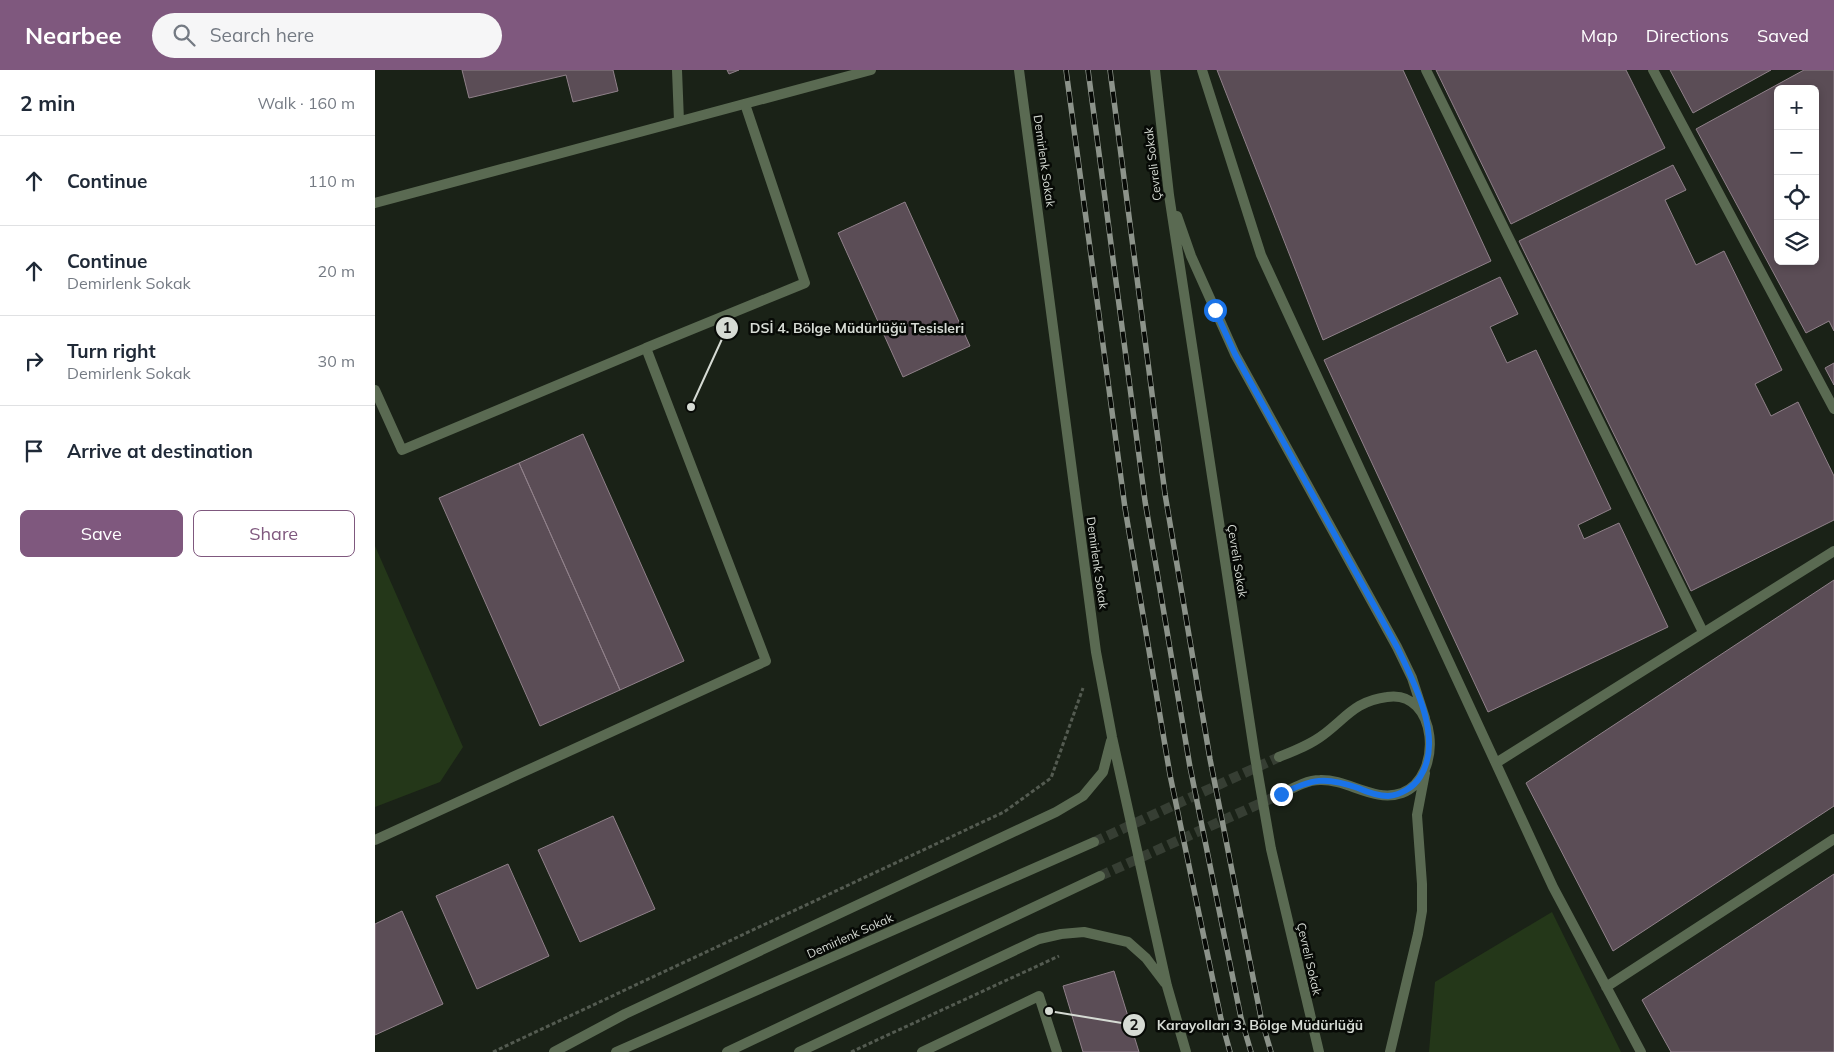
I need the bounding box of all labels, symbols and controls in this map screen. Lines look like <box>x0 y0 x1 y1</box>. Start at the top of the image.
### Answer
search box <box>152 13 502 58</box>
text: Nearbee <box>25 20 122 50</box>
icon: search <box>170 21 198 49</box>
text: Search here <box>210 23 314 47</box>
text: Map <box>1581 24 1618 47</box>
text: Directions <box>1646 24 1729 47</box>
text: Saved <box>1757 24 1809 47</box>
map controls <box>1774 85 1819 265</box>
button: + <box>1774 85 1819 130</box>
text: 2 min <box>20 90 75 116</box>
text: Walk · 160 m <box>257 93 355 113</box>
street label: Demirlenk Sokak <box>1031 114 1058 209</box>
street label: Çevreli Sokak <box>1140 126 1164 202</box>
button: − <box>1774 130 1819 175</box>
icon: ahead <box>20 167 48 195</box>
text: Continue <box>67 169 147 193</box>
text: 110 m <box>308 171 355 191</box>
button: locate <box>1774 175 1819 220</box>
button: layers <box>1774 220 1819 265</box>
text: Continue <box>67 249 147 273</box>
icon: ahead <box>20 257 48 285</box>
text: 20 m <box>318 261 355 281</box>
text: Demirlenk Sokak <box>67 273 191 293</box>
route start <box>1204 299 1227 322</box>
callout: DSİ 4. Bölge Müdürlüğü Tesisleri <box>715 314 974 343</box>
text: 1 <box>722 318 732 337</box>
text: DSİ 4. Bölge Müdürlüğü Tesisleri <box>750 319 964 337</box>
text: Turn right <box>67 339 156 363</box>
icon: right <box>20 347 48 375</box>
text: 30 m <box>318 351 355 371</box>
text: Demirlenk Sokak <box>67 363 191 383</box>
icon: arrive <box>20 437 48 465</box>
text: Arrive at destination <box>67 439 253 463</box>
button: Save <box>20 510 183 557</box>
button: Share <box>193 510 355 557</box>
street label: Demirlenk Sokak <box>1084 516 1111 611</box>
street label: Çevreli Sokak <box>1224 523 1251 599</box>
route end <box>1270 783 1293 806</box>
street label: Demirlenk Sokak <box>804 909 896 961</box>
street label: Çevreli Sokak <box>1294 921 1325 997</box>
callout: Karayolları 3. Bölge Müdürlüğü <box>1122 1010 1373 1039</box>
text: 2 <box>1129 1015 1139 1034</box>
text: Karayolları 3. Bölge Müdürlüğü <box>1157 1016 1363 1034</box>

